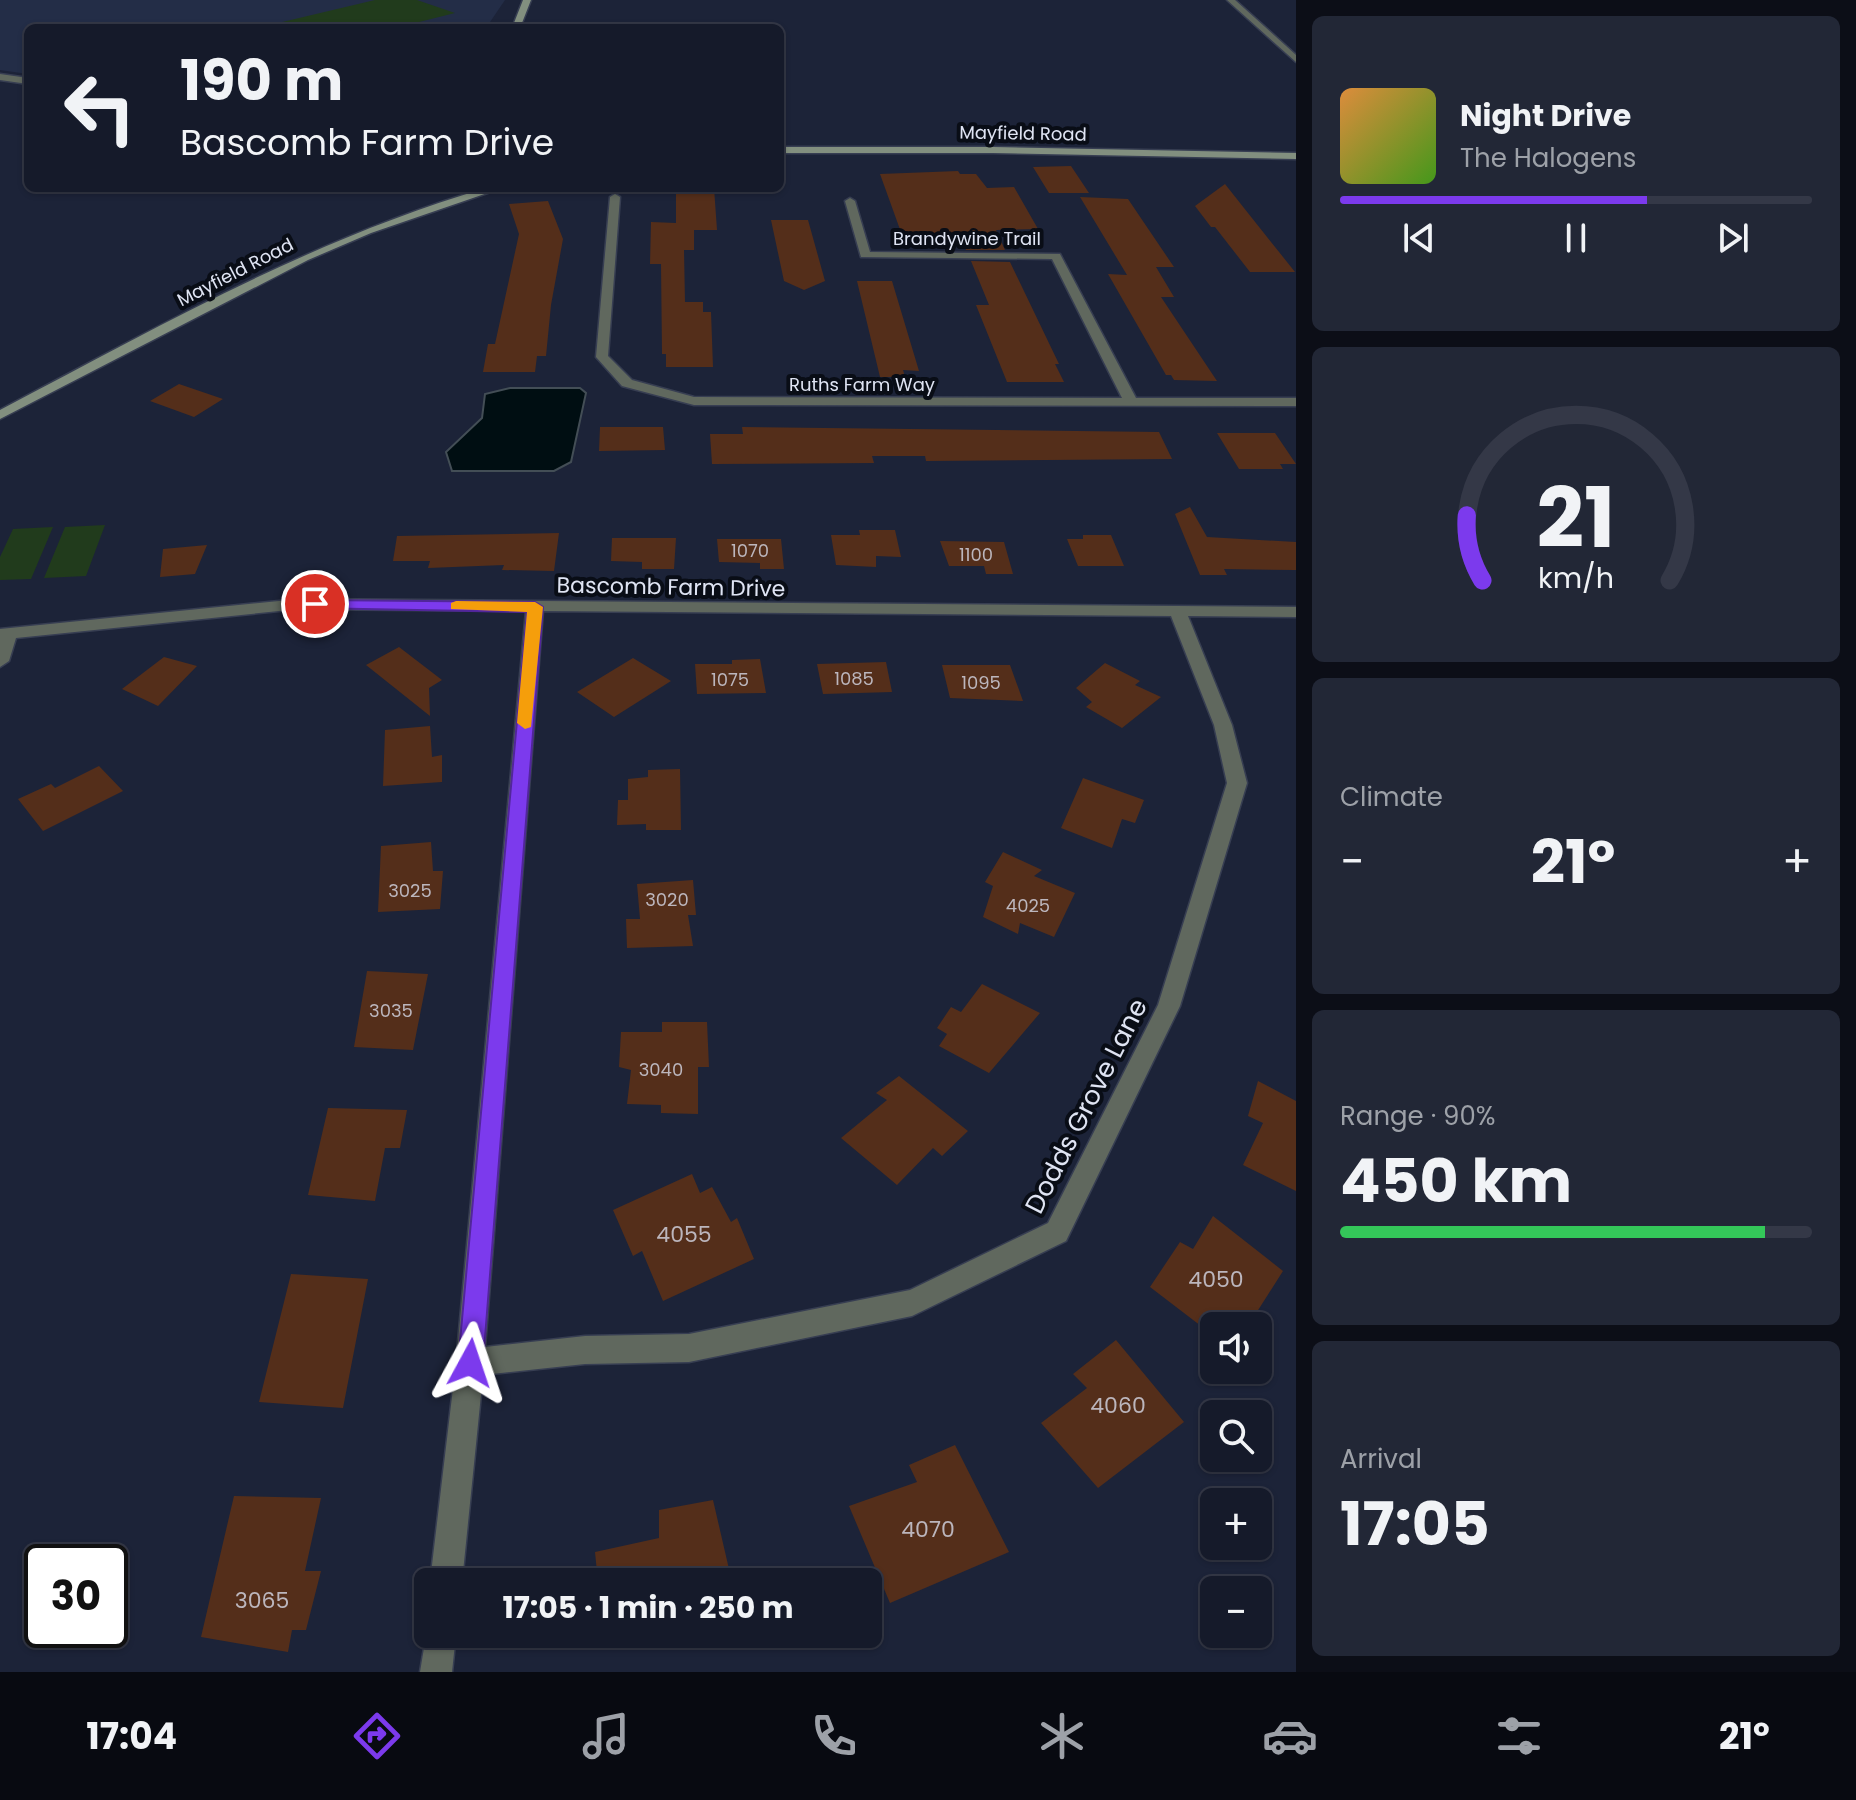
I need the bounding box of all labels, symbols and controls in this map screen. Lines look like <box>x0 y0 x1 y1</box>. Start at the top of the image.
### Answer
text: 190 m <box>180 41 343 120</box>
icon: left <box>48 56 152 160</box>
text: Night Drive <box>1460 94 1631 137</box>
text: Bascomb Farm Drive <box>180 117 554 168</box>
street label: Mayfield Road <box>959 119 1087 147</box>
text: The Halogens <box>1460 140 1636 176</box>
icon: previous <box>1397 216 1441 260</box>
icon: pause <box>1554 216 1598 260</box>
icon: next <box>1711 216 1755 260</box>
street label: Brandywine Trail <box>893 226 1041 251</box>
street label: Mayfield Road <box>173 232 297 312</box>
street label: Ruths Farm Way <box>789 372 935 397</box>
text: 21 <box>1537 459 1615 575</box>
house number: 1070 <box>731 538 769 563</box>
house number: 1100 <box>959 542 993 567</box>
text: km/h <box>1538 558 1614 598</box>
pin <box>281 570 349 638</box>
street label: Bascomb Farm Drive <box>556 570 786 604</box>
icon: arrive <box>293 582 337 626</box>
house number: 1085 <box>834 666 874 691</box>
house number: 1075 <box>711 667 749 692</box>
house number: 1095 <box>961 670 1001 695</box>
text: Climate <box>1340 779 1443 815</box>
text: 21° <box>1531 820 1615 904</box>
text: − <box>1340 831 1364 892</box>
text: + <box>1782 831 1812 892</box>
house number: 3025 <box>388 878 432 903</box>
house number: 3020 <box>645 887 689 912</box>
house number: 4025 <box>1006 893 1050 918</box>
street label: Dodds Grove Lane <box>1016 992 1156 1220</box>
house number: 3035 <box>369 998 413 1023</box>
house number: 3040 <box>639 1057 683 1082</box>
text: Range · 90% <box>1340 1098 1496 1134</box>
text: 450 km <box>1340 1139 1572 1223</box>
house number: 4055 <box>656 1219 712 1250</box>
house number: 4050 <box>1188 1264 1244 1295</box>
map controls <box>1200 1312 1272 1648</box>
button: sound <box>1200 1312 1272 1384</box>
position arrow <box>428 1321 512 1405</box>
house number: 4060 <box>1090 1390 1146 1421</box>
button: search <box>1200 1400 1272 1472</box>
text: Arrival <box>1340 1441 1422 1477</box>
text: 17:05 <box>1340 1482 1490 1566</box>
button: + <box>1200 1488 1272 1560</box>
house number: 4070 <box>901 1514 955 1545</box>
speed limit sign: 30 <box>24 1544 128 1648</box>
button: − <box>1200 1576 1272 1648</box>
house number: 3065 <box>235 1585 289 1616</box>
text: 17:05 · 1 min · 250 m <box>502 1586 794 1629</box>
icon: directions <box>349 1708 405 1764</box>
icon: music <box>578 1708 634 1764</box>
icon: phone <box>806 1708 862 1764</box>
icon: climate <box>1034 1708 1090 1764</box>
icon: car <box>1262 1708 1318 1764</box>
icon: filters <box>1491 1708 1547 1764</box>
text: 17:04 <box>86 1711 177 1762</box>
text: 21° <box>1719 1711 1770 1762</box>

